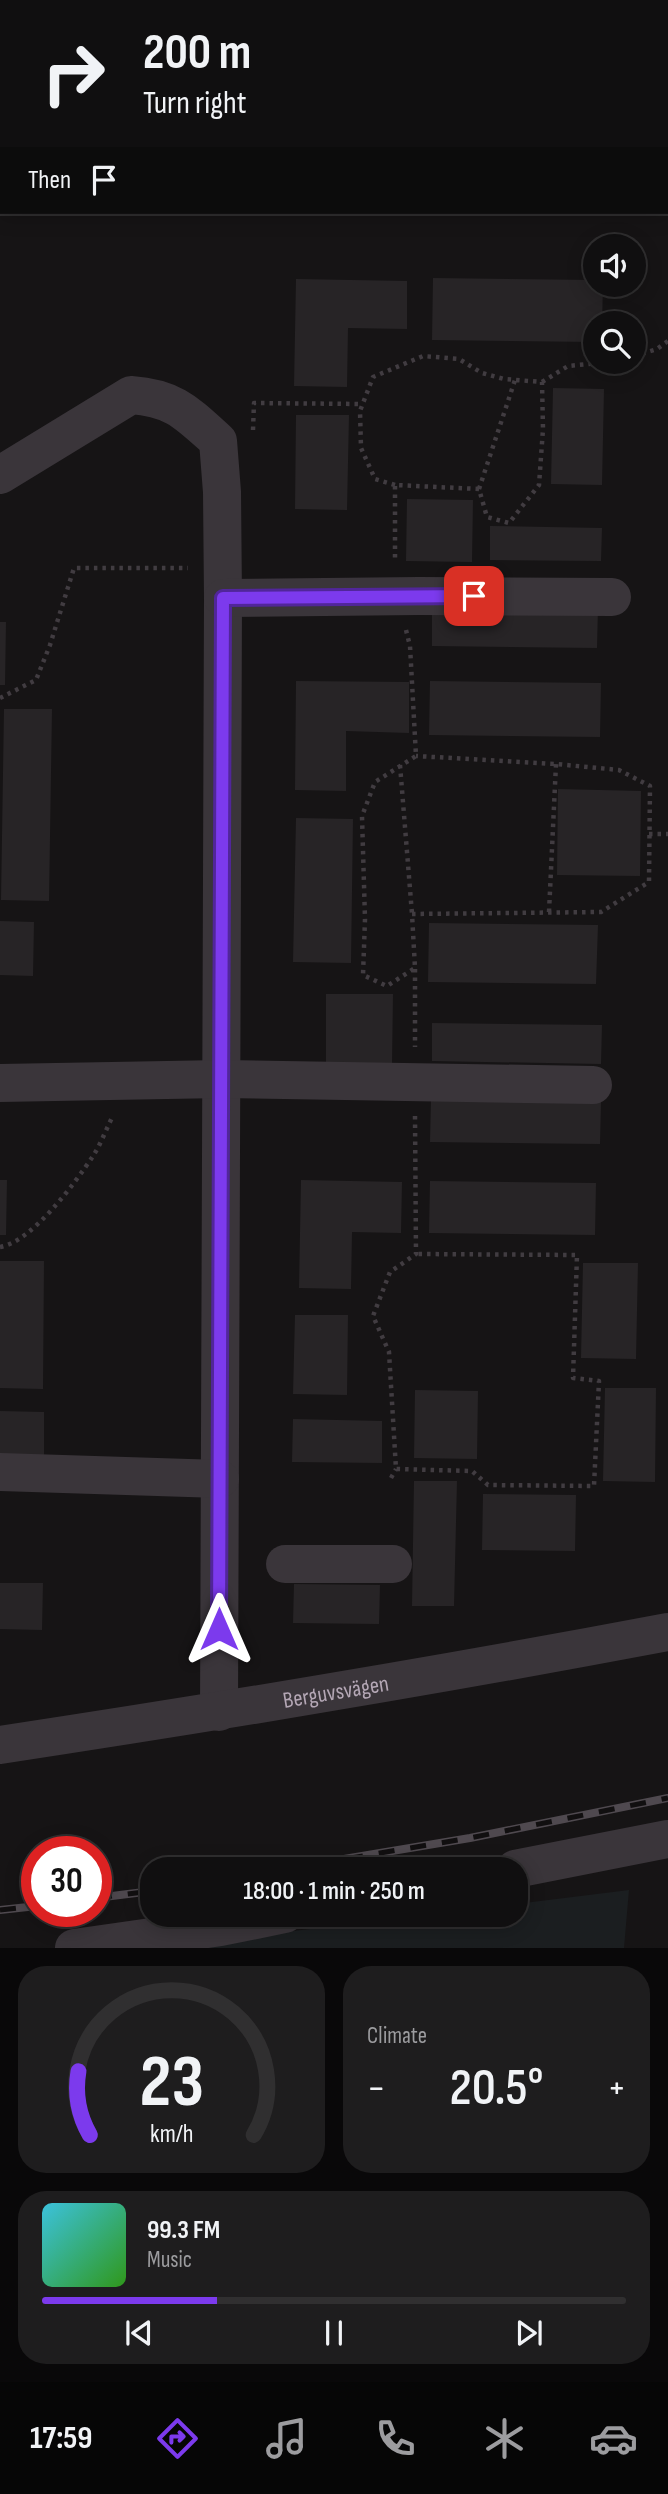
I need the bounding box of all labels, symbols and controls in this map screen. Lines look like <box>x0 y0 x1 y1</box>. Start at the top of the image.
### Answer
text: 200 m <box>143 24 251 83</box>
icon: right <box>28 28 119 119</box>
text: Turn right <box>143 84 247 123</box>
icon: arrive <box>85 161 123 199</box>
text: Then <box>28 165 71 196</box>
map controls <box>583 234 646 374</box>
button: sound <box>583 234 646 297</box>
button: search <box>583 311 646 374</box>
pin <box>444 566 504 626</box>
icon: arrive <box>455 577 493 615</box>
position arrow <box>182 1592 256 1666</box>
street label: Berguvsvägen <box>281 1670 391 1715</box>
speed limit sign: 30 <box>21 1836 112 1927</box>
text: 18:00 · 1 min · 250 m <box>243 1876 425 1907</box>
text: Climate <box>367 2022 427 2050</box>
text: 23 <box>139 2040 204 2128</box>
text: 20.5° <box>450 2057 543 2120</box>
text: − <box>367 2066 386 2111</box>
text: + <box>607 2066 626 2111</box>
text: km/h <box>150 2119 193 2150</box>
text: 99.3 FM <box>147 2215 220 2246</box>
text: Music <box>147 2246 192 2274</box>
icon: previous <box>120 2314 158 2352</box>
icon: pause <box>315 2314 353 2352</box>
icon: next <box>510 2314 548 2352</box>
icon: directions <box>153 2414 202 2463</box>
icon: music <box>262 2414 311 2463</box>
icon: phone <box>371 2414 420 2463</box>
icon: climate <box>480 2414 529 2463</box>
icon: car <box>589 2414 638 2463</box>
text: 17:59 <box>30 2419 93 2458</box>

